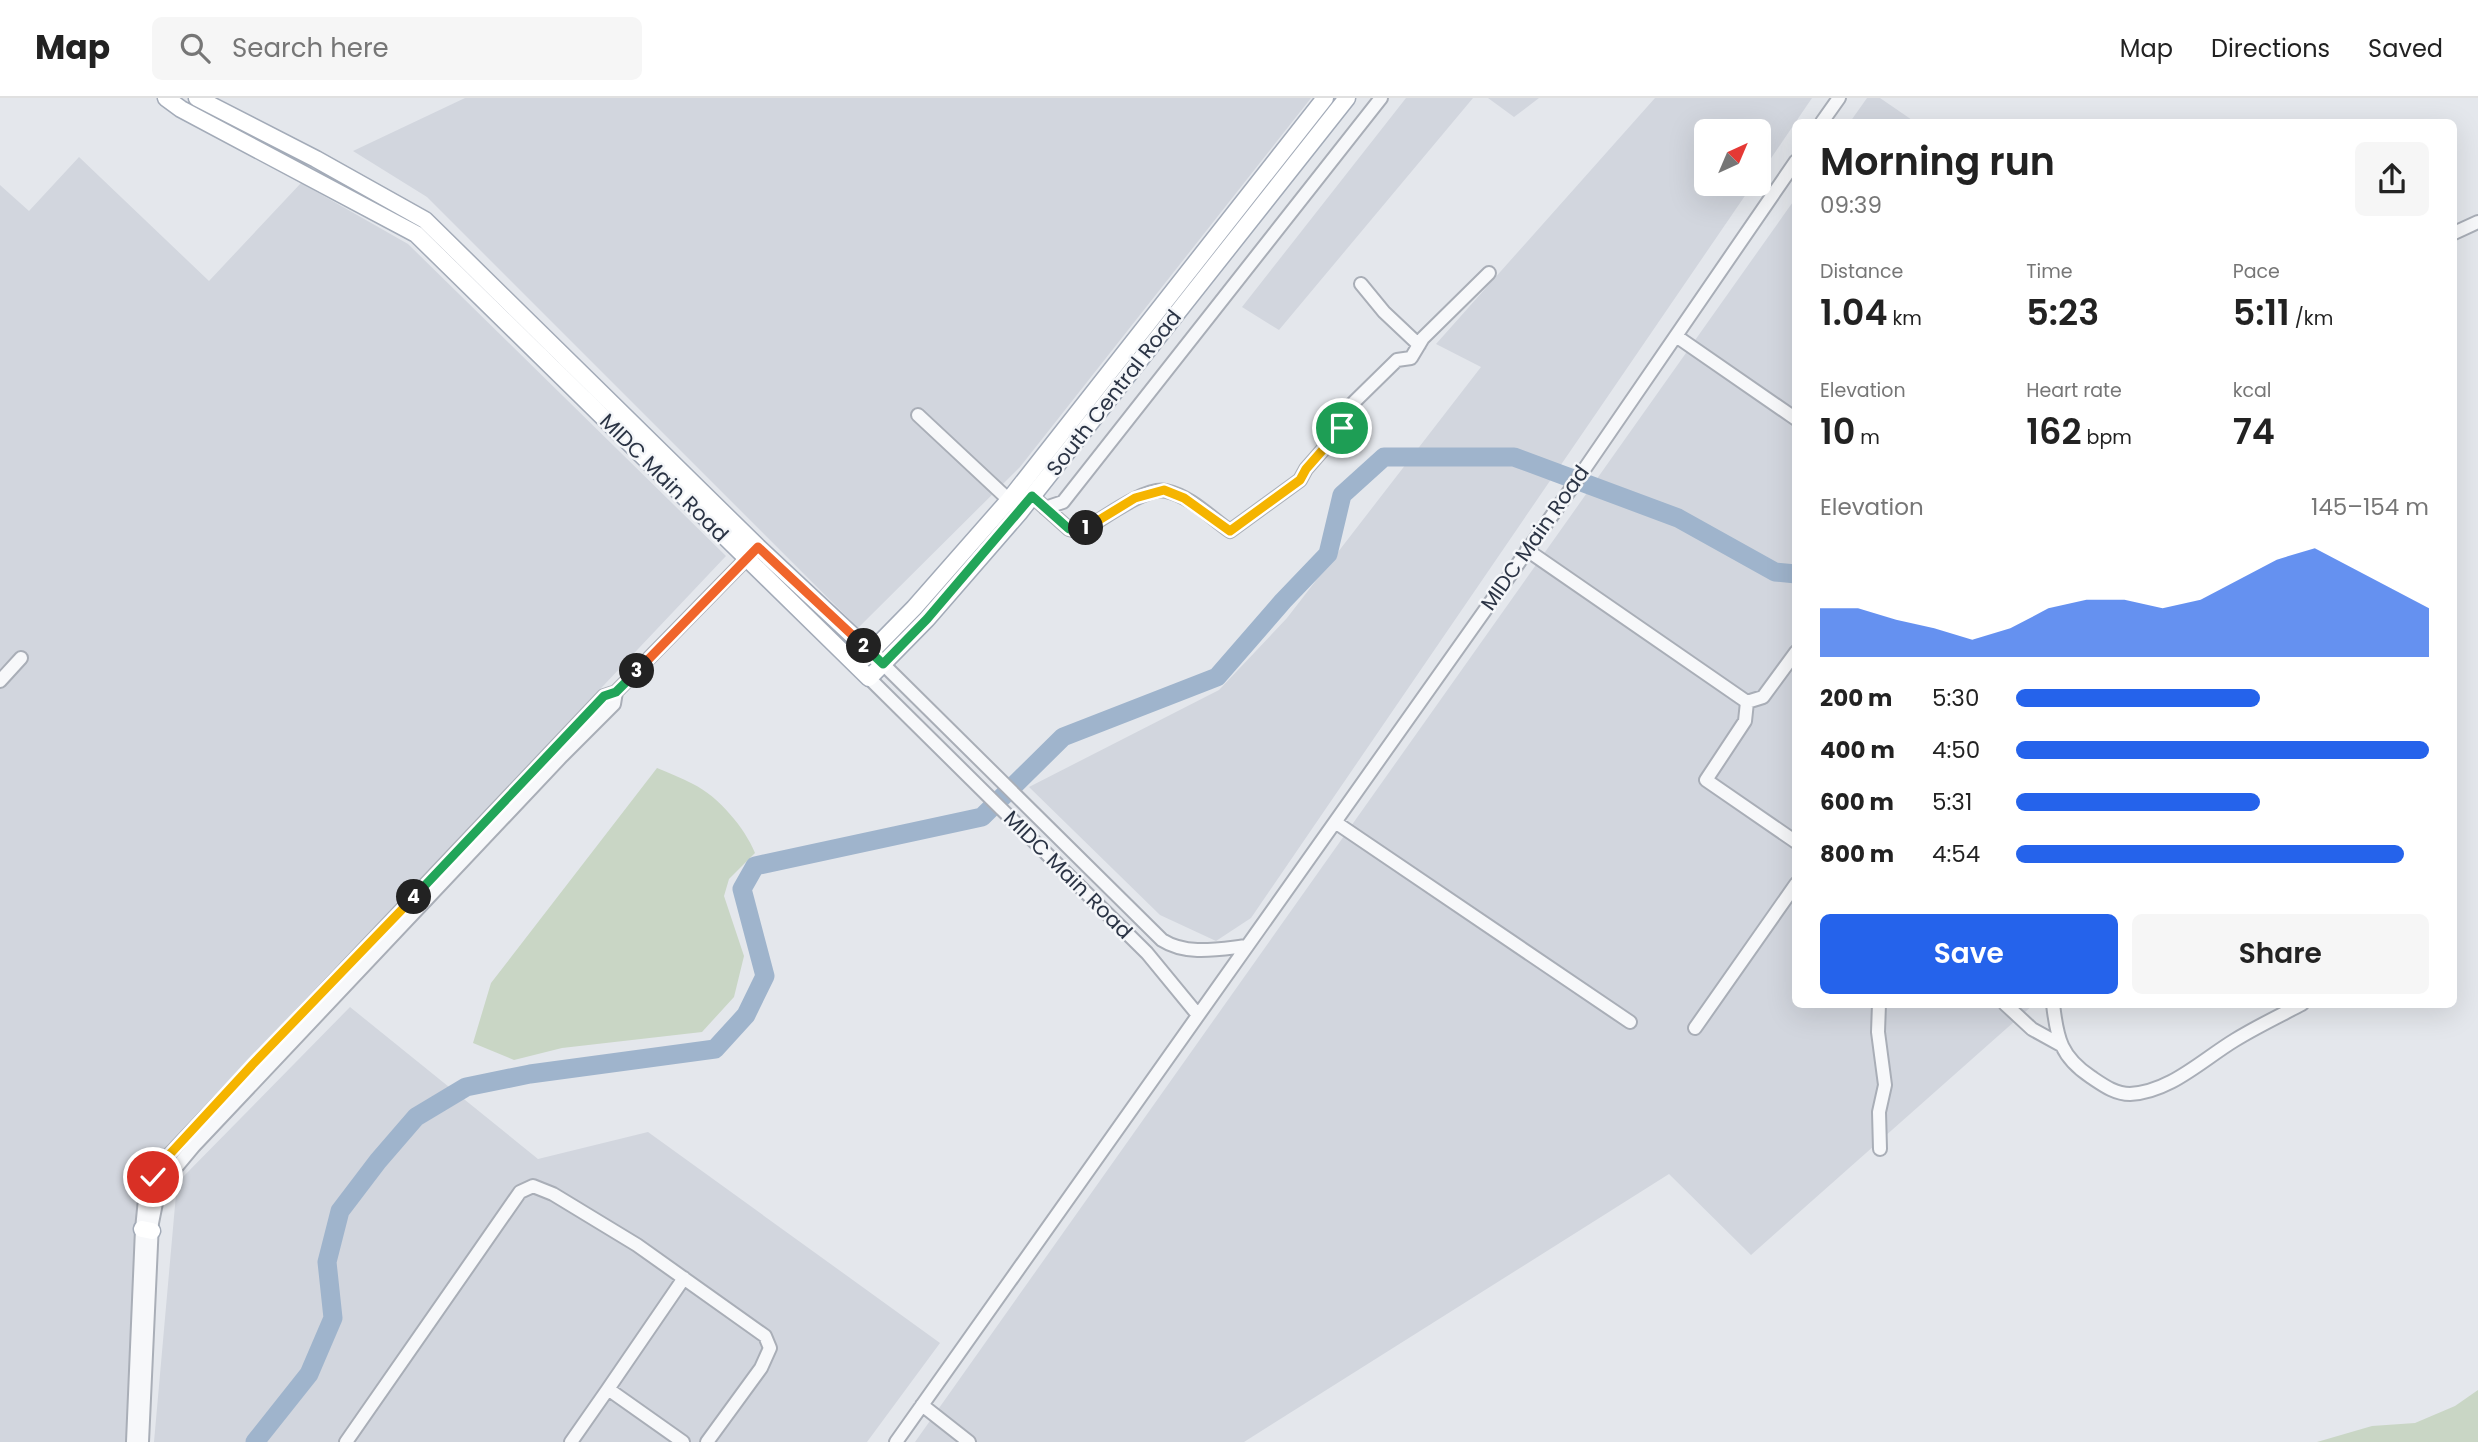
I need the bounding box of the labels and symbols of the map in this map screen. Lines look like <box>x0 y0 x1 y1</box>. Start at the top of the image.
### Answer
north arrow <box>1694 119 1771 196</box>
street label: South Central Road <box>1039 304 1188 482</box>
pin <box>1312 398 1372 458</box>
street label: MIDC Main Road <box>594 407 735 548</box>
street label: MIDC Main Road <box>1474 459 1596 616</box>
pin: 1 <box>1068 510 1104 546</box>
pin: 2 <box>846 628 882 664</box>
pin: 3 <box>620 654 654 688</box>
street label: MIDC Main Road <box>998 804 1139 945</box>
pin: 4 <box>396 880 432 914</box>
pin <box>123 1147 183 1207</box>

